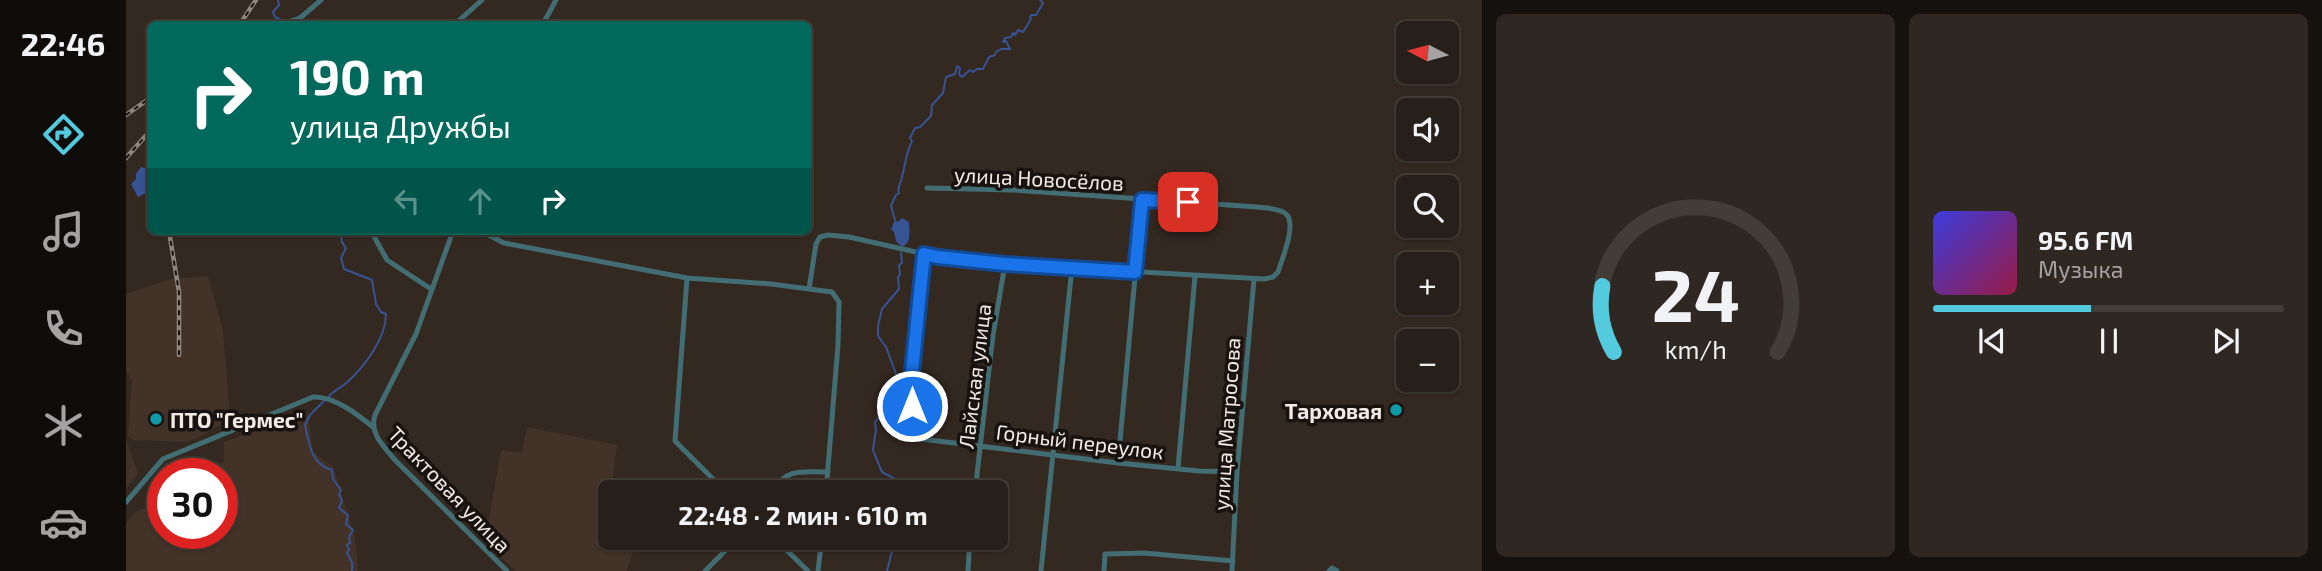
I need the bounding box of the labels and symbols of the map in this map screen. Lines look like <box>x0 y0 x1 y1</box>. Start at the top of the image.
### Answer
north arrow <box>1396 21 1460 84</box>
street label: улица Новосёлов <box>953 161 1124 196</box>
pin <box>1158 172 1218 232</box>
street label: Лайская улица <box>953 302 996 450</box>
street label: улица Матросова <box>1207 337 1246 511</box>
position arrow <box>875 369 949 443</box>
place label: Тарховая <box>1285 398 1382 423</box>
marker: Тарховая <box>1388 402 1404 418</box>
place label: ПТО "Гермес" <box>170 407 303 432</box>
marker: ПТО "Гермес" <box>148 411 164 427</box>
street label: Горный переулок <box>995 418 1165 465</box>
street label: Трактовая улица <box>383 421 517 558</box>
speed limit sign: 30 <box>147 458 238 549</box>

